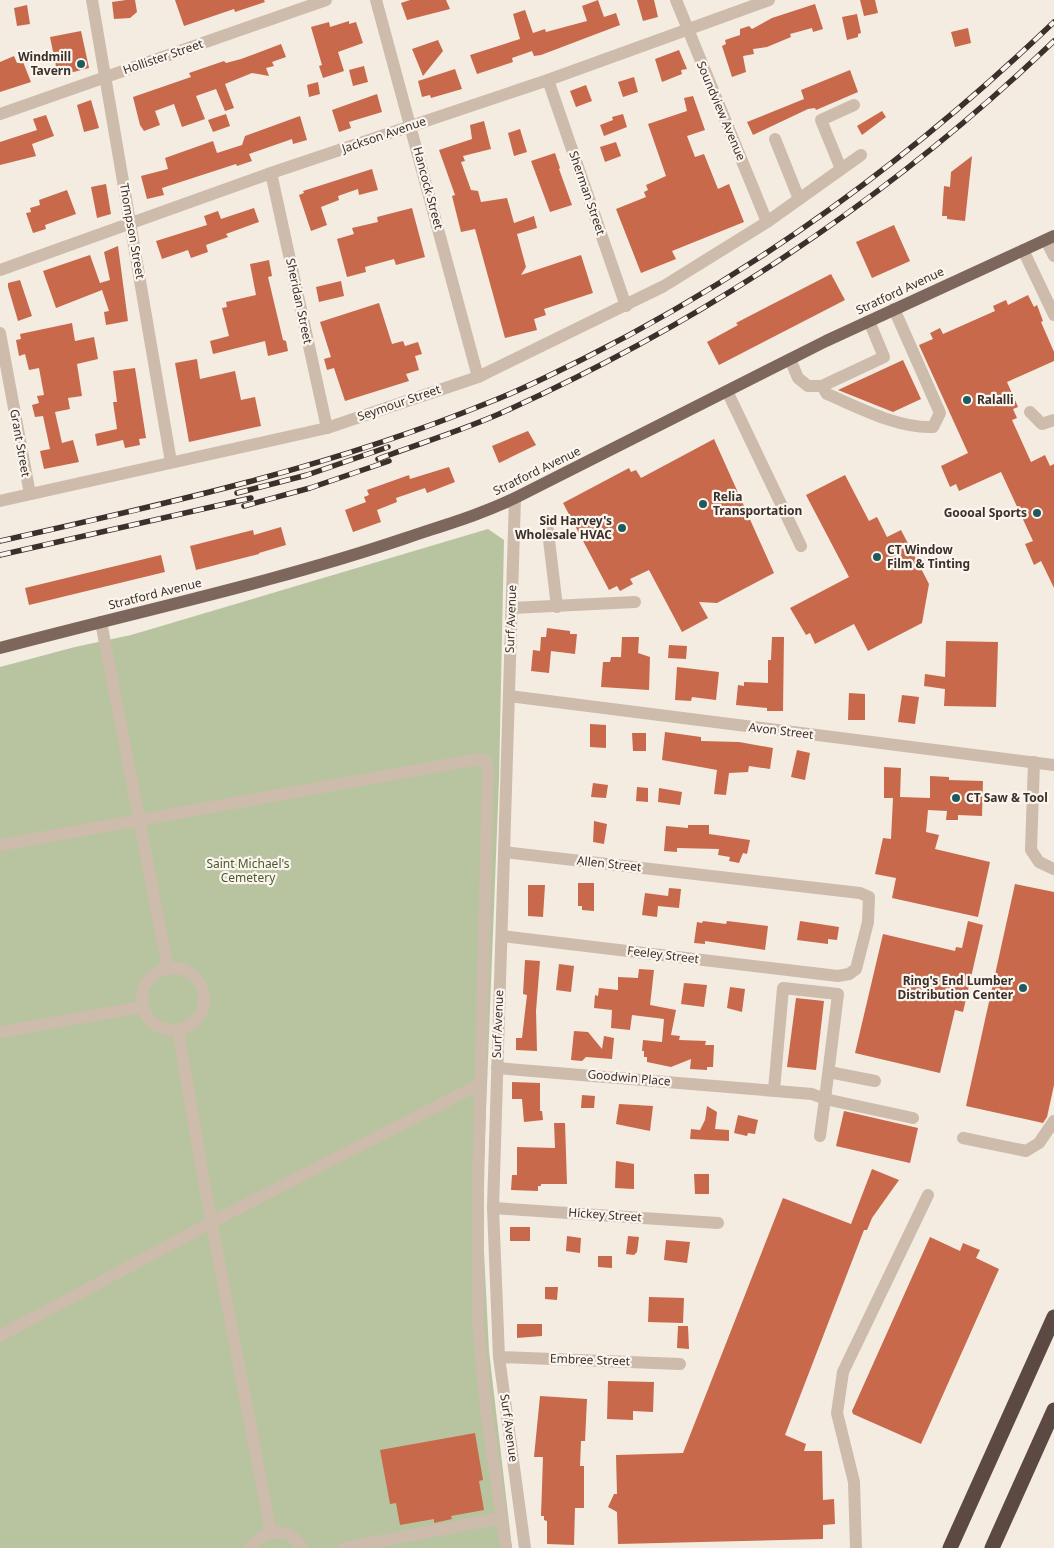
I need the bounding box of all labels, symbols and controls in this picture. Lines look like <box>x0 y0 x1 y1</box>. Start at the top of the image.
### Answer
street label: Hollister Street <box>120 35 206 78</box>
place label: Windmill Tavern <box>18 48 71 79</box>
marker: Windmill Tavern <box>75 58 87 70</box>
street label: Soundview Avenue <box>693 58 750 163</box>
street label: Jackson Avenue <box>339 112 428 157</box>
street label: Hancock Street <box>409 145 448 232</box>
street label: Sherman Street <box>565 149 610 238</box>
street label: Thompson Street <box>116 182 149 281</box>
street label: Sheridan Street <box>282 257 317 346</box>
street label: Stratford Avenue <box>853 263 947 318</box>
street label: Seymour Street <box>355 380 443 425</box>
place label: Ralalli <box>977 391 1014 408</box>
marker: Ralalli <box>961 394 973 406</box>
street label: Grant Street <box>6 408 35 479</box>
street label: Stratford Avenue <box>490 442 584 499</box>
place label: Relia Transportation <box>713 488 802 519</box>
marker: Relia Transportation <box>697 498 709 510</box>
place label: Goooal Sports <box>944 504 1027 521</box>
marker: Goooal Sports <box>1031 507 1043 519</box>
place label: Sid Harvey's Wholesale HVAC <box>515 512 612 543</box>
marker: Sid Harvey's Wholesale HVAC <box>616 522 628 534</box>
place label: CT Window Film & Tinting <box>887 541 970 572</box>
marker: CT Window Film & Tinting <box>871 551 883 563</box>
street label: Stratford Avenue <box>107 574 203 613</box>
street label: Surf Avenue <box>501 584 520 653</box>
street label: Avon Street <box>748 718 815 743</box>
place label: CT Saw & Tool <box>966 789 1048 806</box>
marker: CT Saw & Tool <box>950 792 962 804</box>
street label: Allen Street <box>576 852 643 875</box>
park label: Saint Michael's Cemetery <box>206 855 290 886</box>
street label: Feeley Street <box>626 942 701 967</box>
place label: Ring's End Lumber Distribution Center <box>897 972 1014 1003</box>
marker: Ring's End Lumber Distribution Center <box>1017 982 1029 994</box>
street label: Surf Avenue <box>488 989 507 1058</box>
street label: Goodwin Place <box>587 1065 672 1090</box>
street label: Hickey Street <box>568 1203 643 1226</box>
street label: Embree Street <box>550 1350 631 1369</box>
street label: Surf Avenue <box>496 1393 523 1463</box>

